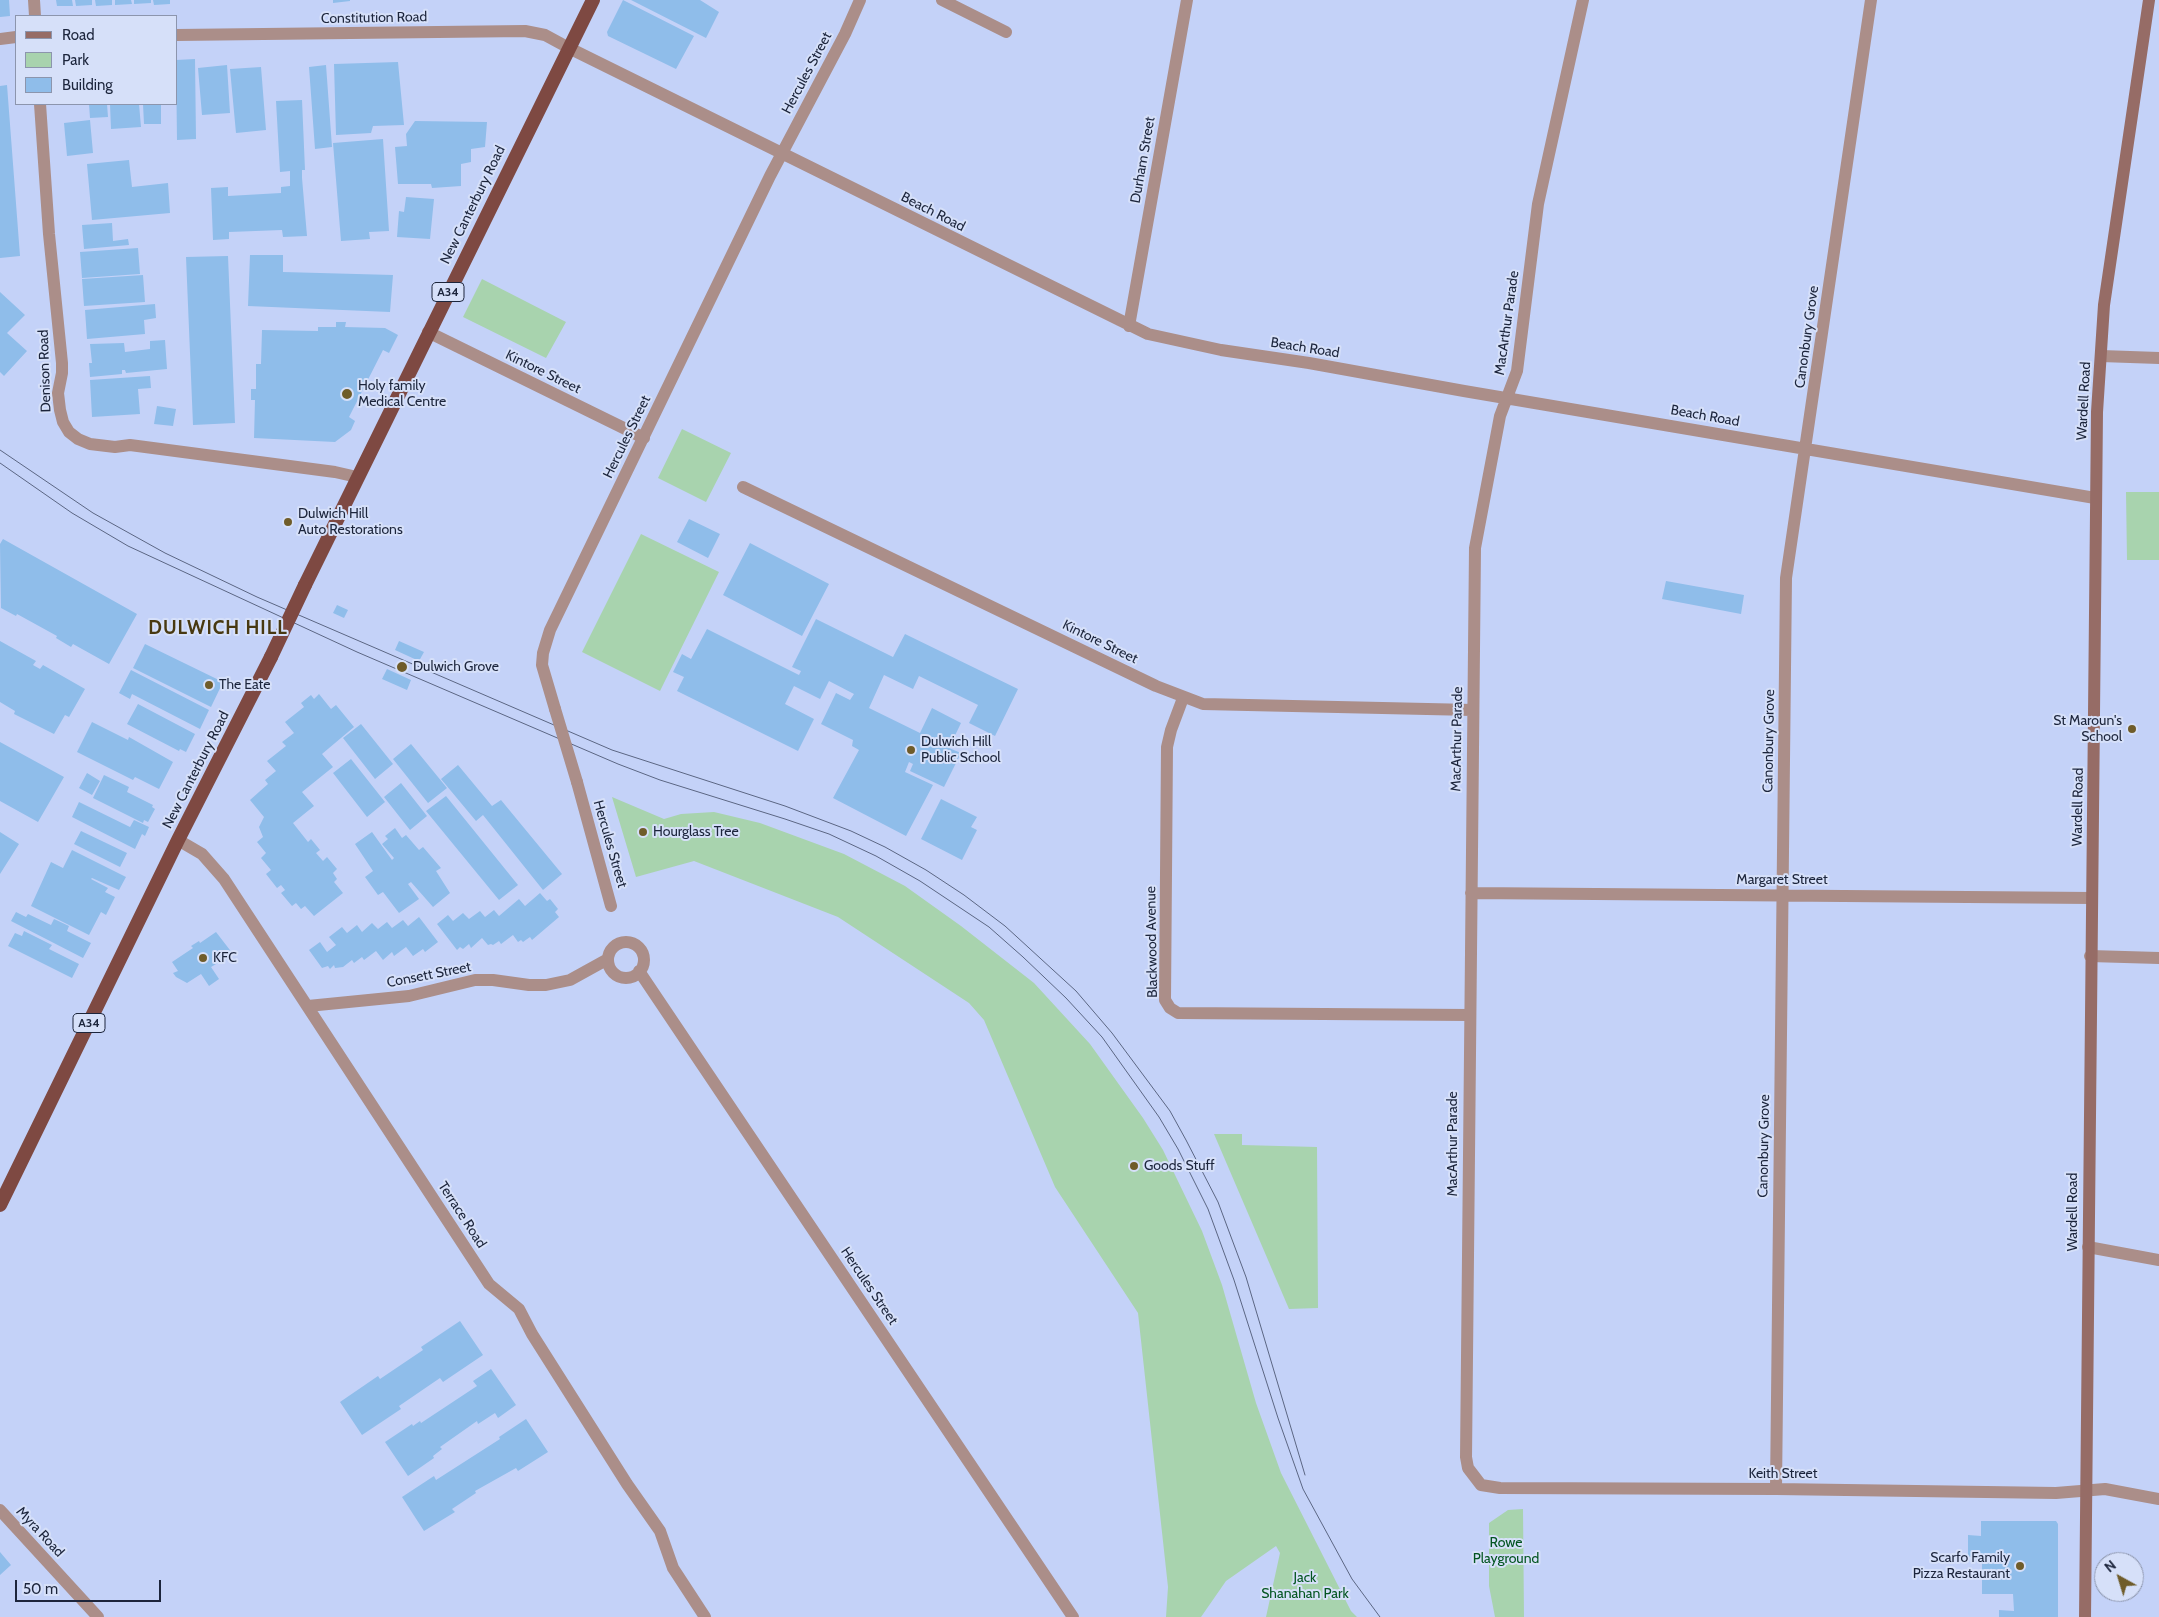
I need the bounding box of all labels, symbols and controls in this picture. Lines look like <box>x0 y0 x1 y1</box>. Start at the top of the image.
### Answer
street label: Constitution Road <box>321 9 427 27</box>
legend <box>15 15 178 105</box>
text: Road <box>62 26 95 44</box>
street label: Hercules Street <box>778 29 836 117</box>
text: Park <box>62 51 89 69</box>
text: Building <box>62 76 113 94</box>
street label: Durham Street <box>1127 115 1159 205</box>
street label: New Canterbury Road <box>437 143 509 267</box>
street label: Beach Road <box>898 189 968 235</box>
street label: MacArthur Parade <box>1491 270 1523 376</box>
road number: A34 <box>432 282 464 302</box>
street label: Canonbury Grove <box>1791 285 1823 389</box>
street label: Denison Road <box>35 329 55 413</box>
street label: Beach Road <box>1269 334 1341 362</box>
street label: Kintore Street <box>503 347 583 397</box>
street label: Wardell Road <box>2074 361 2094 441</box>
place label: Holy family Medical Centre <box>358 378 446 411</box>
marker: Holy family Medical Centre <box>340 387 354 401</box>
street label: Hercules Street <box>600 393 654 481</box>
street label: Beach Road <box>1669 402 1741 430</box>
place label: Dulwich Hill Auto Restorations <box>298 506 403 538</box>
marker: Dulwich Hill Auto Restorations <box>282 516 294 528</box>
district label: DULWICH HILL <box>147 617 289 639</box>
street label: Kintore Street <box>1060 617 1140 667</box>
place label: Dulwich Grove <box>413 659 499 675</box>
marker: Dulwich Grove <box>395 660 409 674</box>
place label: The Eate <box>219 677 270 693</box>
marker: The Eate <box>203 679 215 691</box>
street label: MacArthur Parade <box>1448 686 1466 792</box>
street label: Canonbury Grove <box>1760 689 1778 793</box>
street label: New Canterbury Road <box>159 708 233 832</box>
place label: St Maroun's School <box>2053 713 2122 746</box>
marker: St Maroun's School <box>2126 723 2138 735</box>
place label: Dulwich Hill Public School <box>921 734 1001 766</box>
marker: Dulwich Hill Public School <box>905 744 917 756</box>
street label: Wardell Road <box>2069 768 2087 846</box>
street label: Hercules Street <box>590 798 630 890</box>
place label: Hourglass Tree <box>653 824 739 840</box>
marker: Hourglass Tree <box>637 826 649 838</box>
street label: Margaret Street <box>1736 872 1828 888</box>
street label: Blackwood Avenue <box>1143 886 1161 998</box>
place label: KFC <box>213 950 237 966</box>
marker: KFC <box>197 952 209 964</box>
street label: Consett Street <box>385 959 473 991</box>
road number: A34 <box>73 1014 105 1032</box>
street label: MacArthur Parade <box>1445 1091 1461 1197</box>
street label: Canonbury Grove <box>1755 1094 1773 1198</box>
place label: Goods Stuff <box>1144 1158 1215 1174</box>
marker: Goods Stuff <box>1128 1160 1140 1172</box>
street label: Wardell Road <box>2065 1173 2081 1251</box>
street label: Terrace Road <box>434 1179 490 1251</box>
street label: Hercules Street <box>837 1244 901 1328</box>
street label: Keith Street <box>1748 1466 1818 1482</box>
street label: Myra Road <box>12 1503 68 1561</box>
park label: Rowe Playground <box>1473 1535 1539 1568</box>
place label: Scarfo Family Pizza Restaurant <box>1913 1550 2010 1582</box>
north arrow <box>2094 1552 2144 1602</box>
text: N <box>2101 1556 2120 1576</box>
marker: Scarfo Family Pizza Restaurant <box>2014 1560 2026 1572</box>
scale bar <box>18 1570 164 1602</box>
park label: Jack Shanahan Park <box>1261 1570 1349 1602</box>
text: 50 m <box>23 1580 58 1598</box>

